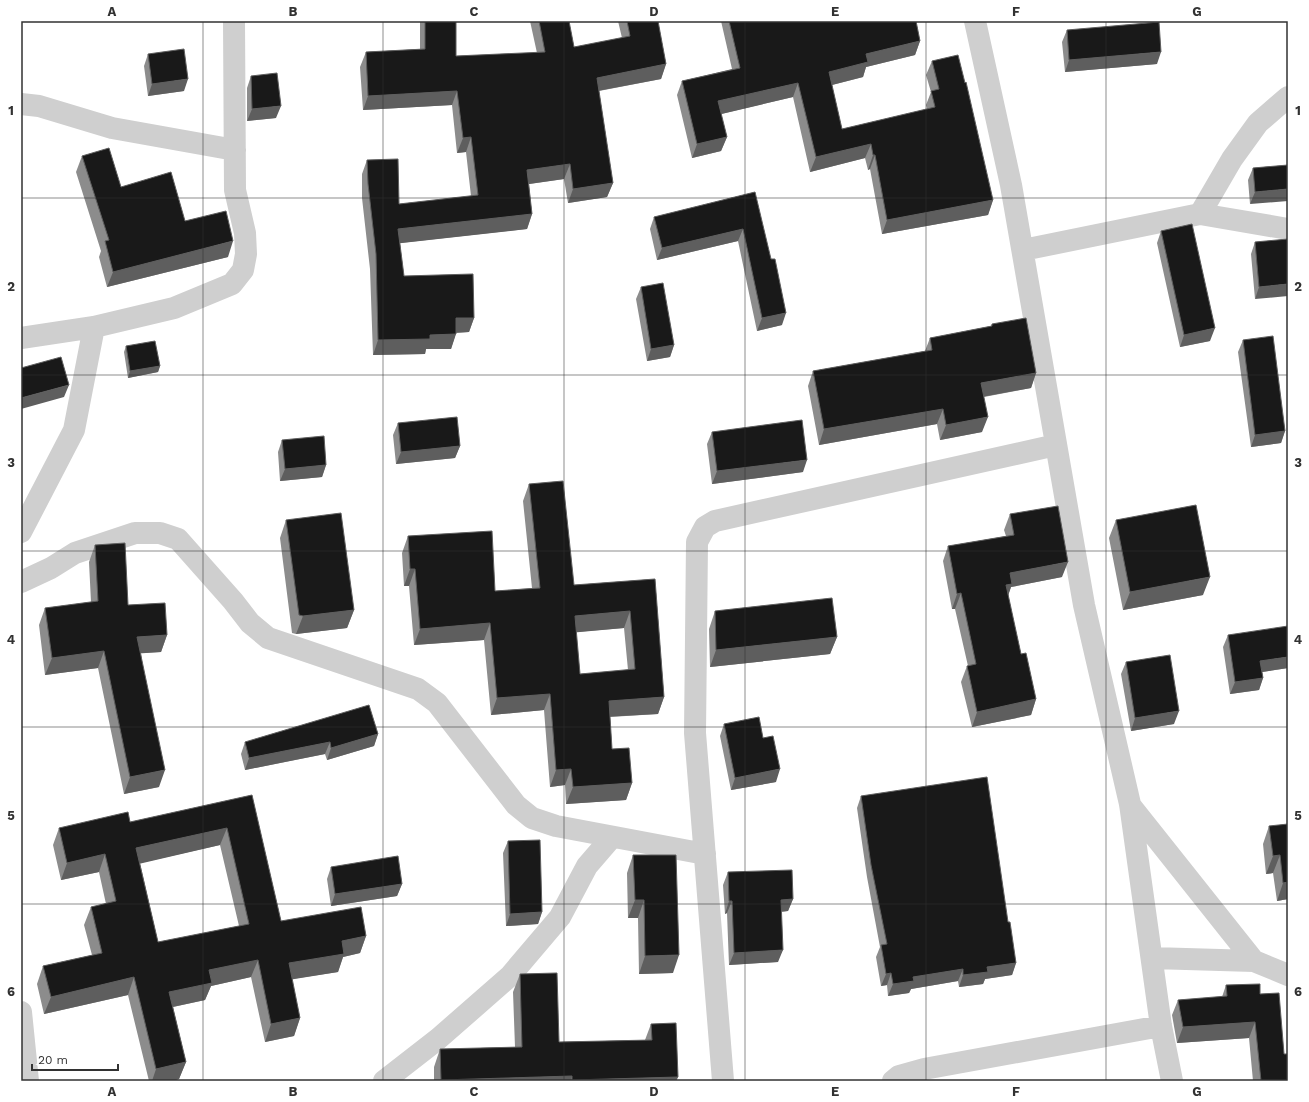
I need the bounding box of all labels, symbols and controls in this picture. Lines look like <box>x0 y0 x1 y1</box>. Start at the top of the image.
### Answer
text: A <box>108 4 117 19</box>
text: B <box>289 4 298 19</box>
text: C <box>470 4 479 19</box>
text: D <box>649 4 659 19</box>
text: E <box>831 4 839 19</box>
text: F <box>1012 4 1020 19</box>
text: G <box>1192 4 1202 19</box>
text: 1 <box>8 103 14 118</box>
text: 1 <box>1295 103 1301 118</box>
text: 2 <box>7 279 15 294</box>
text: 2 <box>1294 279 1302 294</box>
text: 3 <box>7 455 15 470</box>
text: 3 <box>1294 455 1302 470</box>
text: 4 <box>7 632 16 647</box>
text: 4 <box>1294 632 1303 647</box>
text: 5 <box>7 808 15 823</box>
text: 5 <box>1294 808 1302 823</box>
text: 6 <box>7 984 15 999</box>
text: 6 <box>1294 984 1302 999</box>
scale bar <box>32 1046 118 1072</box>
text: 20 m <box>38 1053 68 1067</box>
text: A <box>108 1084 117 1099</box>
text: B <box>289 1084 298 1099</box>
text: C <box>470 1084 479 1099</box>
text: D <box>649 1084 659 1099</box>
text: E <box>831 1084 839 1099</box>
text: F <box>1012 1084 1020 1099</box>
text: G <box>1192 1084 1202 1099</box>

